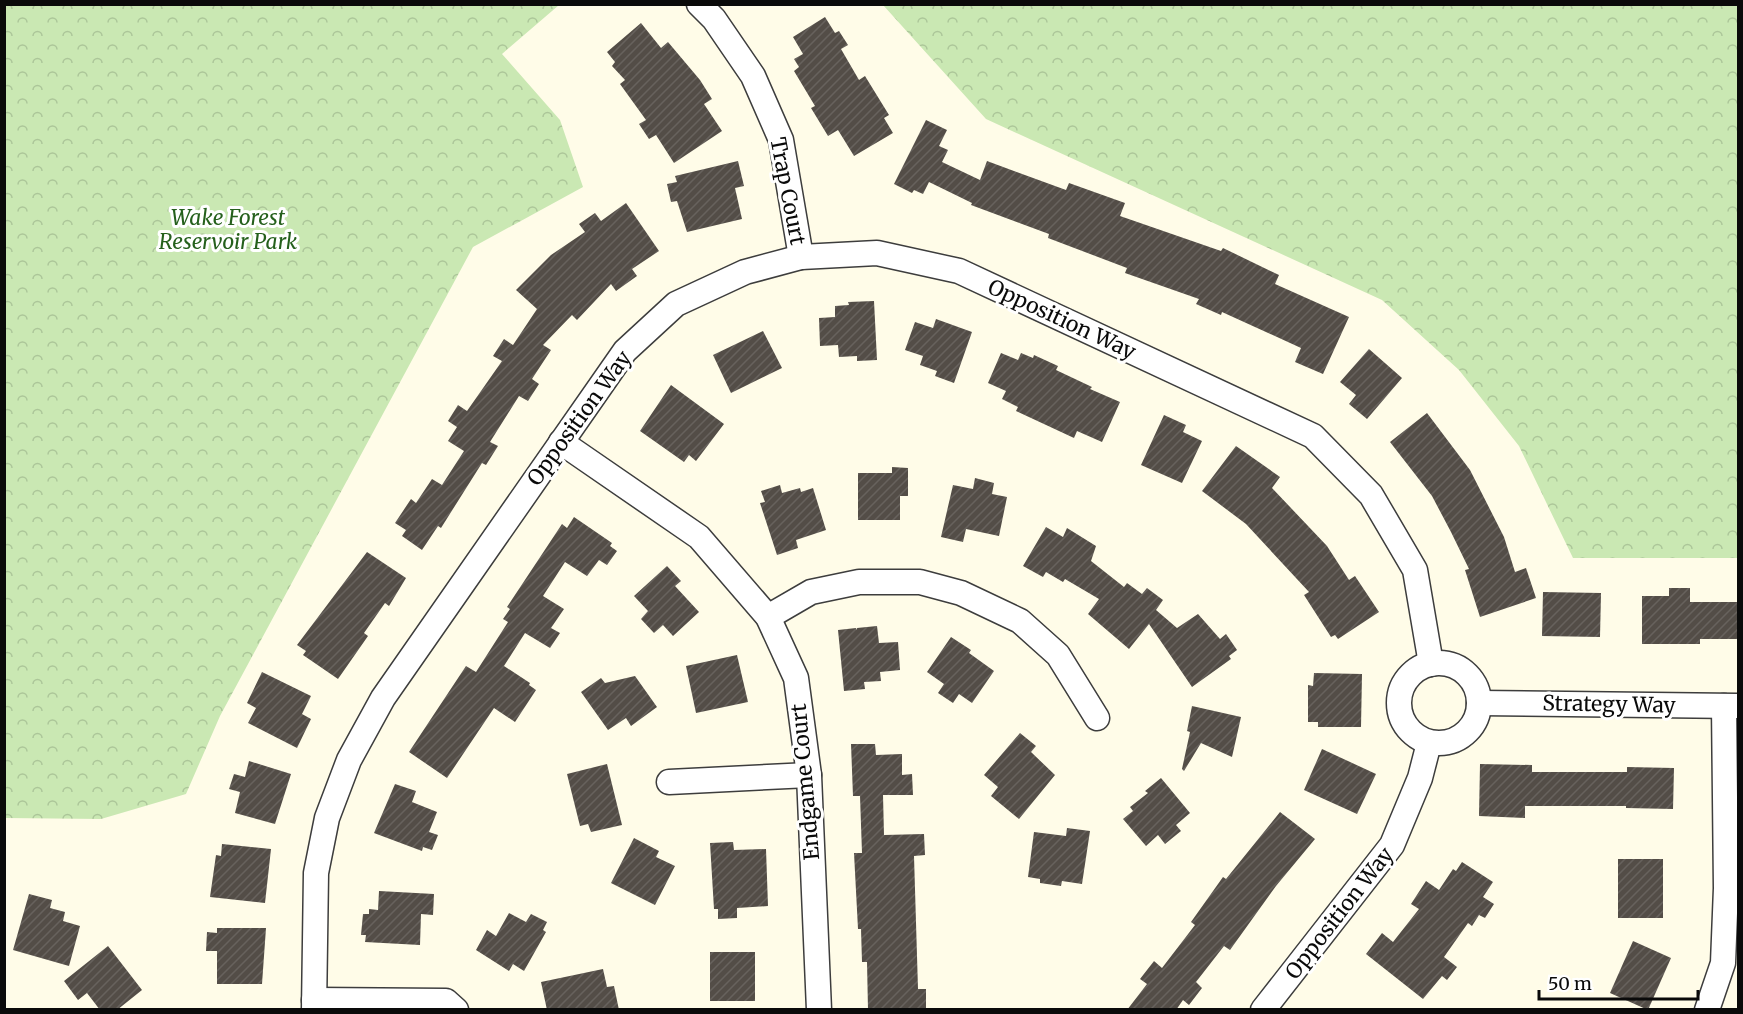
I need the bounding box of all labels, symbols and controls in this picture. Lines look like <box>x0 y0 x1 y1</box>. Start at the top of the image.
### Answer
street label: Trap Court <box>764 135 812 247</box>
park label: Wake Forest Reservoir Park <box>159 204 298 255</box>
street label: Opposition Way <box>984 273 1141 365</box>
street label: Opposition Way <box>521 345 637 491</box>
street label: Strategy Way <box>1542 689 1677 719</box>
street label: Endgame Court <box>785 703 825 861</box>
street label: Opposition Way <box>1279 841 1399 984</box>
scale bar <box>1539 963 1698 1001</box>
text: 50 m <box>1548 972 1592 995</box>

